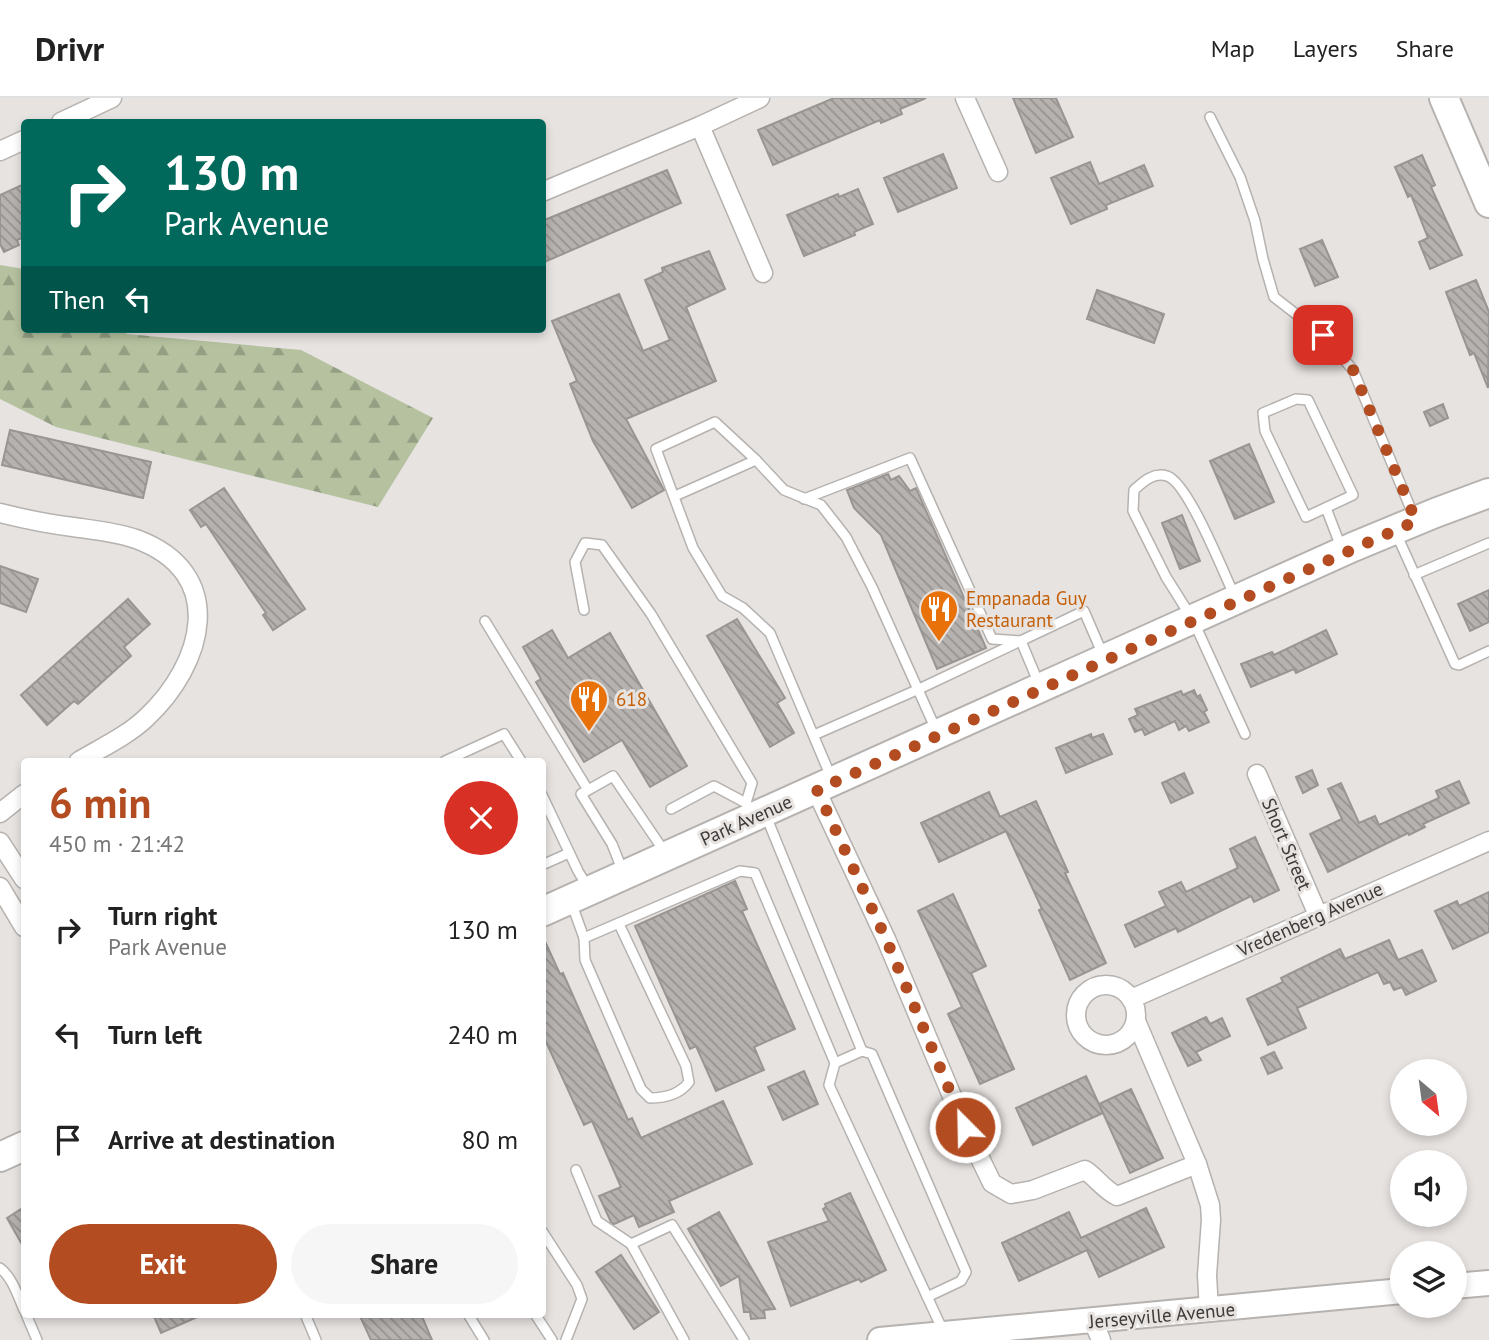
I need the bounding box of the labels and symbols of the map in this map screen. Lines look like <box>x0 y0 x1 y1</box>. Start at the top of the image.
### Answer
pin <box>1293 305 1353 365</box>
place label: Empanada Guy Restaurant <box>966 586 1087 632</box>
restaurant icon: Empanada Guy Restaurant <box>918 588 960 643</box>
restaurant icon: 618 <box>568 678 610 733</box>
place label: 618 <box>616 687 647 711</box>
street label: Park Avenue <box>696 789 796 851</box>
street label: Short Street <box>1257 794 1317 894</box>
street label: Vredenberg Avenue <box>1233 876 1386 962</box>
north arrow <box>1390 1059 1466 1136</box>
position arrow <box>928 1090 1002 1164</box>
street label: Jerseyville Avenue <box>1087 1297 1236 1333</box>

